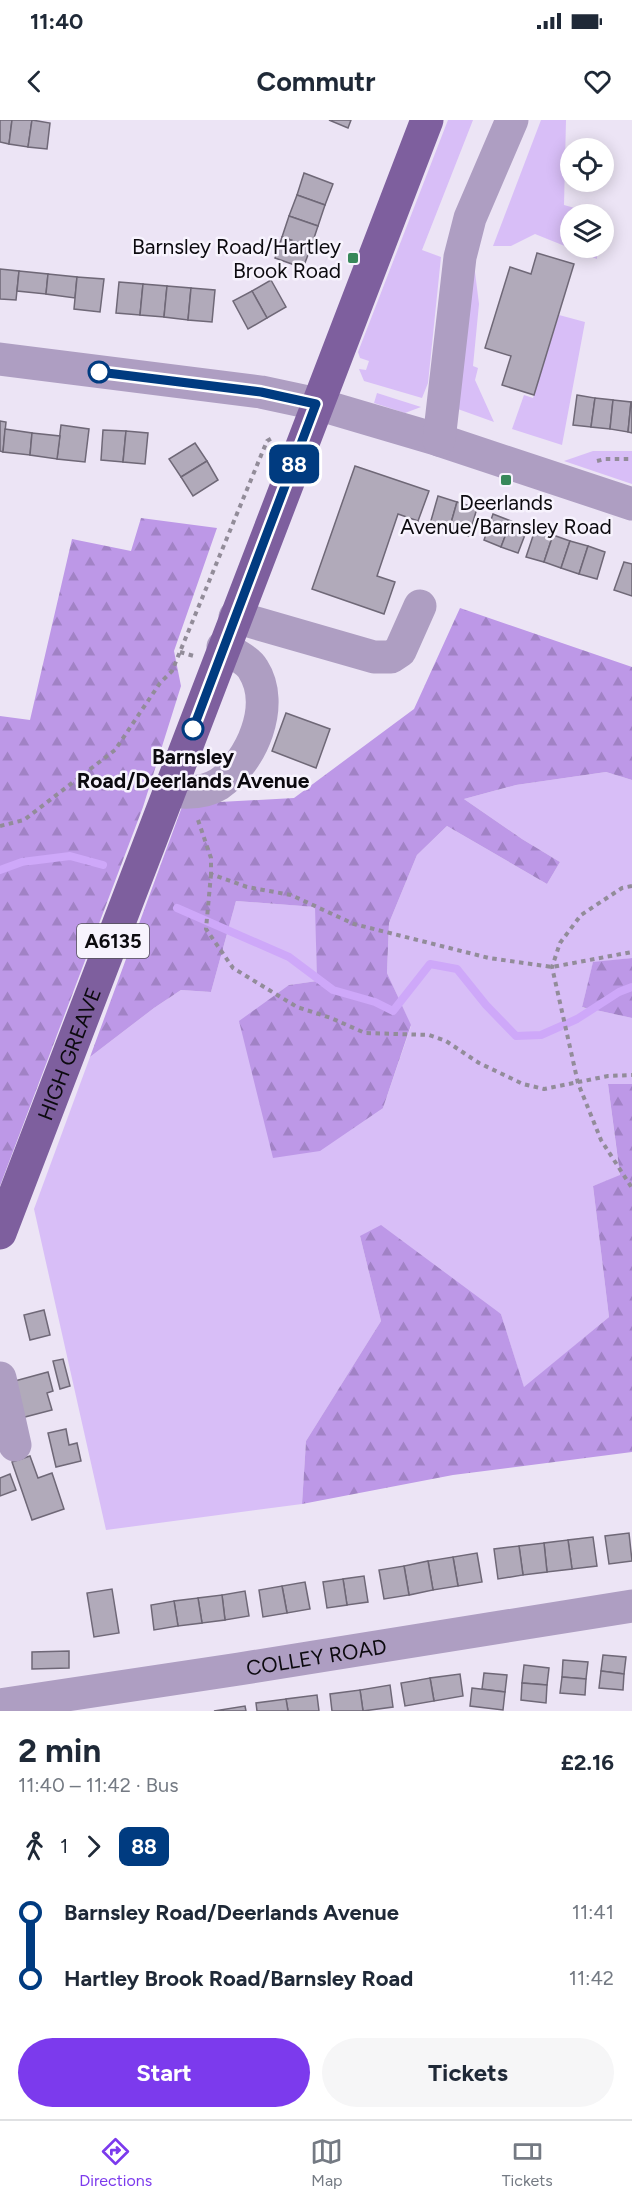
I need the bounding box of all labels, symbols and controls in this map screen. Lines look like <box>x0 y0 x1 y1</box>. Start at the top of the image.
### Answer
text: 11:40 <box>30 8 83 35</box>
icon: back <box>18 65 51 98</box>
text: Commutr <box>257 65 375 98</box>
icon: heart <box>581 65 614 98</box>
map controls <box>560 138 614 258</box>
button: locate <box>560 138 614 192</box>
button: layers <box>560 204 614 258</box>
place label: Barnsley Road/Hartley Brook Road <box>132 234 341 283</box>
marker: Barnsley Road/Hartley Brook Road <box>346 251 360 265</box>
unlabelled marker <box>88 361 110 383</box>
line badge: 88 <box>267 444 321 484</box>
text: 88 <box>281 452 307 477</box>
marker: Deerlands Avenue/Barnsley Road <box>499 473 513 487</box>
place label: Deerlands Avenue/Barnsley Road <box>400 490 612 539</box>
marker: Barnsley Road/Deerlands Avenue <box>182 718 204 740</box>
place label: Barnsley Road/Deerlands Avenue <box>77 744 310 793</box>
road number: A6135 <box>77 924 149 958</box>
street label: HIGH GREAVE <box>32 984 106 1124</box>
street label: COLLEY ROAD <box>244 1633 388 1680</box>
text: 2 min <box>18 1731 101 1770</box>
text: £2.16 <box>561 1749 614 1776</box>
text: 11:40 – 11:42 · Bus <box>18 1773 179 1797</box>
icon: walk <box>18 1830 51 1863</box>
icon: forward <box>77 1830 110 1863</box>
text: 1 <box>60 1834 68 1858</box>
text: 88 <box>131 1834 157 1859</box>
text: Barnsley Road/Deerlands Avenue <box>64 1899 399 1926</box>
text: 11:41 <box>572 1900 614 1924</box>
text: Hartley Brook Road/Barnsley Road <box>64 1965 413 1992</box>
text: 11:42 <box>569 1966 614 1990</box>
button: Start <box>18 2038 310 2107</box>
button: Tickets <box>322 2038 614 2107</box>
tab: Directions <box>79 2135 152 2190</box>
tab: Map <box>310 2135 343 2190</box>
tab: Tickets <box>502 2135 553 2190</box>

